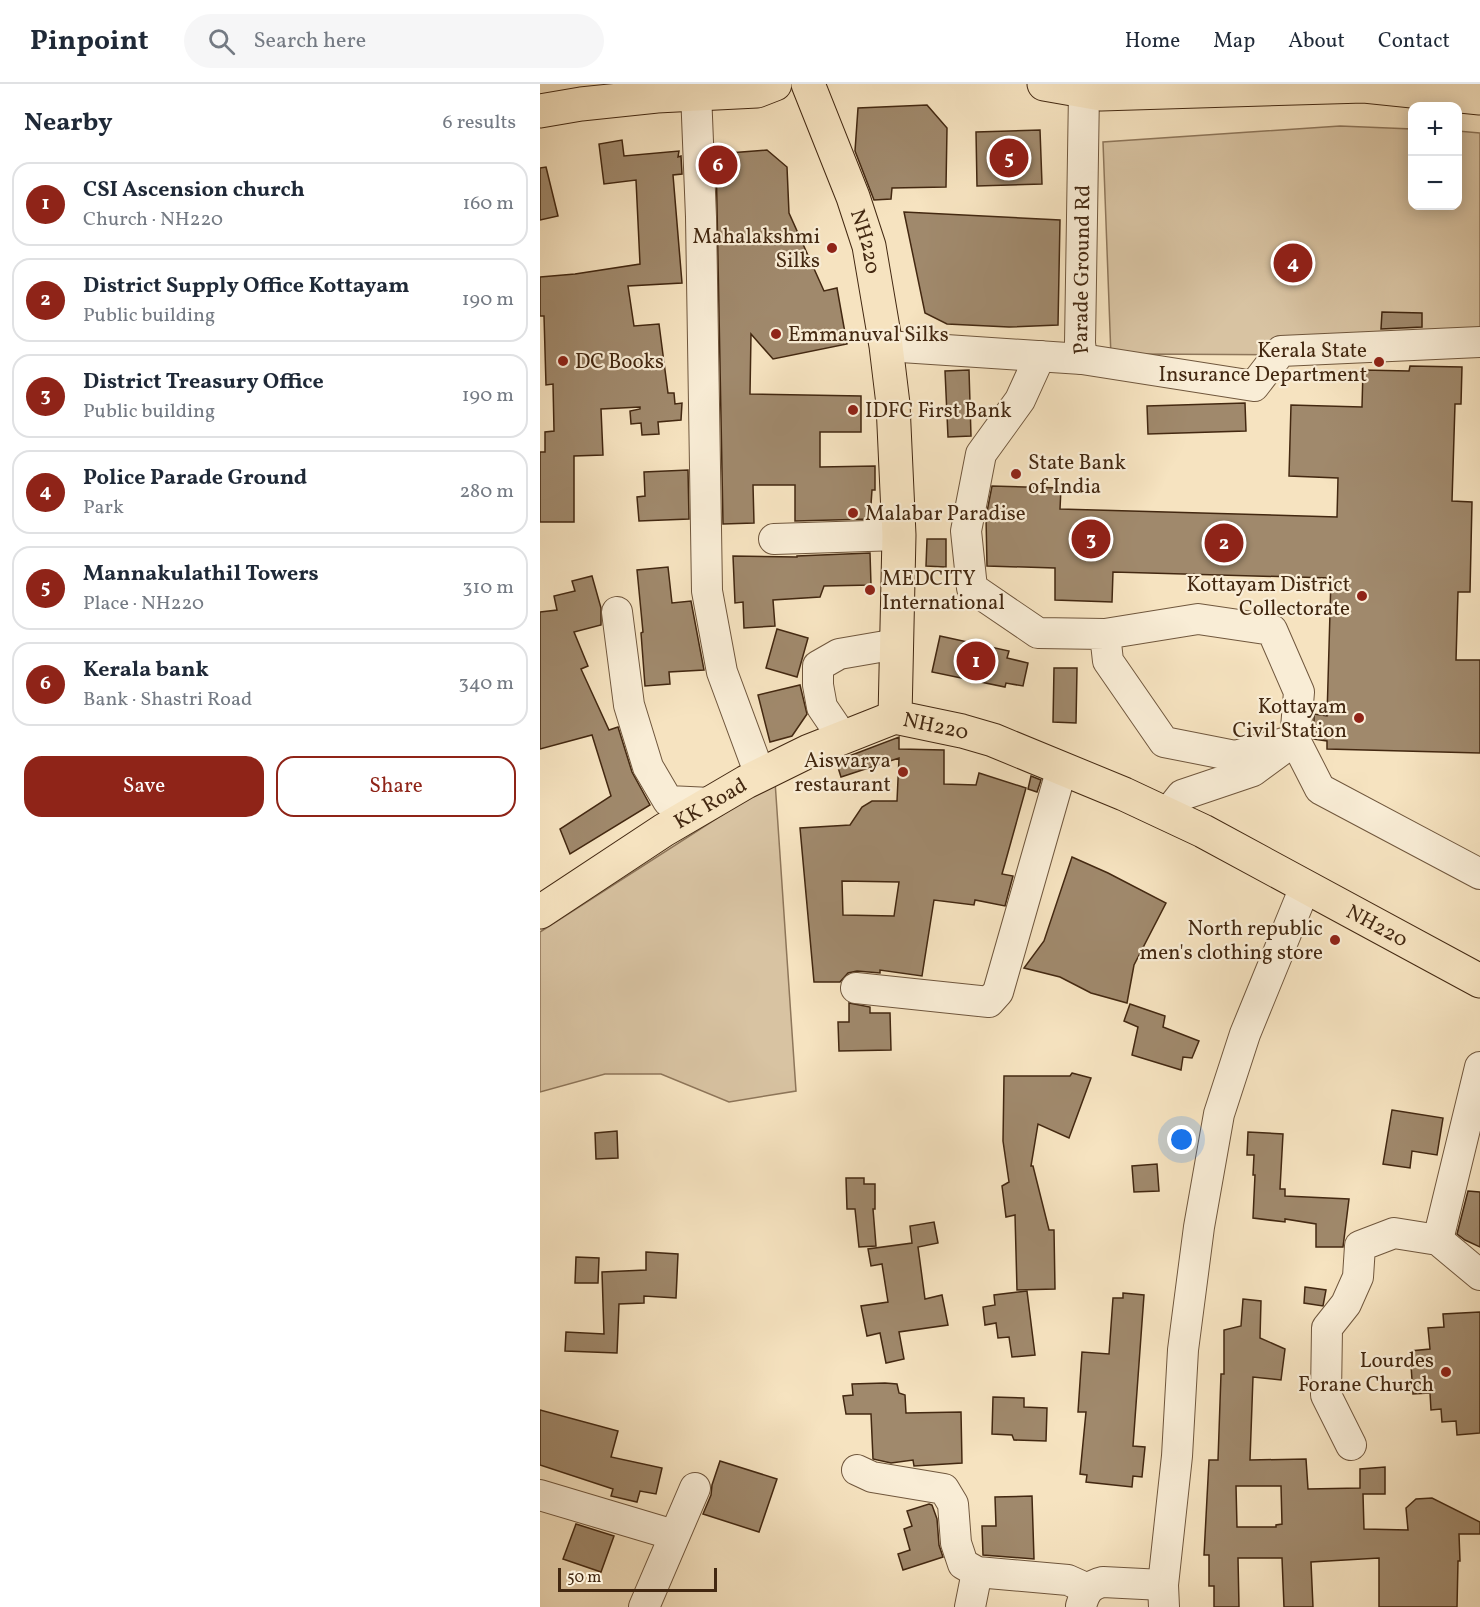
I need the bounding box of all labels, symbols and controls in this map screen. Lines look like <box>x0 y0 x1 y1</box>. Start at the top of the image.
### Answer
search box <box>184 14 604 68</box>
text: Pinpoint <box>30 22 148 61</box>
icon: search <box>205 25 238 58</box>
text: Search here <box>253 26 366 57</box>
text: Home <box>1125 27 1180 56</box>
text: Map <box>1213 27 1255 56</box>
text: About <box>1288 27 1345 56</box>
text: Contact <box>1378 27 1450 56</box>
map controls <box>1408 102 1462 210</box>
button: + <box>1408 102 1462 156</box>
text: Nearby <box>24 105 113 141</box>
text: 6 results <box>443 109 516 137</box>
pin: 5 <box>990 136 1028 181</box>
pin: 6 <box>698 142 738 188</box>
button: − <box>1408 156 1462 210</box>
text: CSI Ascension church <box>83 175 305 206</box>
street label: Parade Ground Rd <box>1067 185 1099 356</box>
text: 1 <box>41 190 50 218</box>
text: 160 m <box>462 190 514 218</box>
street label: NH220 <box>842 205 887 276</box>
text: Church · NH220 <box>83 206 223 234</box>
place label: Mahalakshmi Silks <box>692 223 820 276</box>
pin: 4 <box>1274 240 1312 285</box>
marker: Mahalakshmi Silks <box>825 241 839 255</box>
text: District Supply Office Kottayam <box>83 271 409 302</box>
text: 2 <box>40 286 51 314</box>
text: 190 m <box>462 286 514 314</box>
text: Public building <box>83 302 215 330</box>
place label: Emmanuval Silks <box>788 321 949 350</box>
marker: Emmanuval Silks <box>769 327 783 341</box>
place label: Kerala State Insurance Department <box>1158 337 1367 390</box>
place label: DC Books <box>575 348 664 377</box>
marker: DC Books <box>556 354 570 368</box>
marker: Kerala State Insurance Department <box>1372 355 1386 369</box>
text: District Treasury Office <box>83 367 324 398</box>
text: 3 <box>40 382 51 410</box>
text: 190 m <box>462 382 514 410</box>
place label: IDFC First Bank <box>865 397 1012 426</box>
text: Public building <box>83 398 215 426</box>
marker: IDFC First Bank <box>846 403 860 417</box>
place label: State Bank of India <box>1028 449 1126 502</box>
text: Police Parade Ground <box>83 463 307 494</box>
marker: State Bank of India <box>1009 467 1023 481</box>
text: 4 <box>39 478 52 506</box>
text: 280 m <box>459 478 514 506</box>
text: Park <box>83 494 124 522</box>
place label: Malabar Paradise <box>865 500 1026 529</box>
marker: Malabar Paradise <box>846 506 860 520</box>
pin: 3 <box>1072 516 1110 562</box>
pin: 2 <box>1204 520 1244 566</box>
text: Mannakulathil Towers <box>83 559 319 590</box>
place label: MEDCITY International <box>882 565 1005 618</box>
place label: Kottayam District Collectorate <box>1187 571 1350 624</box>
text: 5 <box>41 574 50 602</box>
text: 310 m <box>462 574 514 602</box>
marker: MEDCITY International <box>863 583 877 597</box>
marker: Kottayam District Collectorate <box>1355 589 1369 603</box>
text: Place · NH220 <box>83 590 204 618</box>
pin: 1 <box>956 638 996 684</box>
text: Kerala bank <box>83 655 209 686</box>
text: 6 <box>40 670 51 698</box>
text: 340 m <box>458 670 514 698</box>
text: Bank · Shastri Road <box>83 686 252 714</box>
place label: Kottayam Civil Station <box>1233 693 1347 746</box>
street label: NH220 <box>900 706 972 748</box>
marker: Kottayam Civil Station <box>1352 711 1366 725</box>
place label: Aiswarya restaurant <box>794 747 891 800</box>
button: Save <box>24 756 264 817</box>
button: Share <box>276 756 516 817</box>
marker: Aiswarya restaurant <box>896 765 910 779</box>
street label: KK Road <box>669 772 753 837</box>
street label: NH220 <box>1340 898 1413 955</box>
place label: North republic men's clothing store <box>1140 915 1323 968</box>
marker: North republic men's clothing store <box>1328 933 1342 947</box>
your location <box>1167 1125 1196 1154</box>
place label: Lourdes Forane Church <box>1298 1347 1434 1400</box>
marker: Lourdes Forane Church <box>1439 1365 1453 1379</box>
scale bar <box>558 1565 717 1592</box>
text: 50 m <box>567 1567 601 1589</box>

